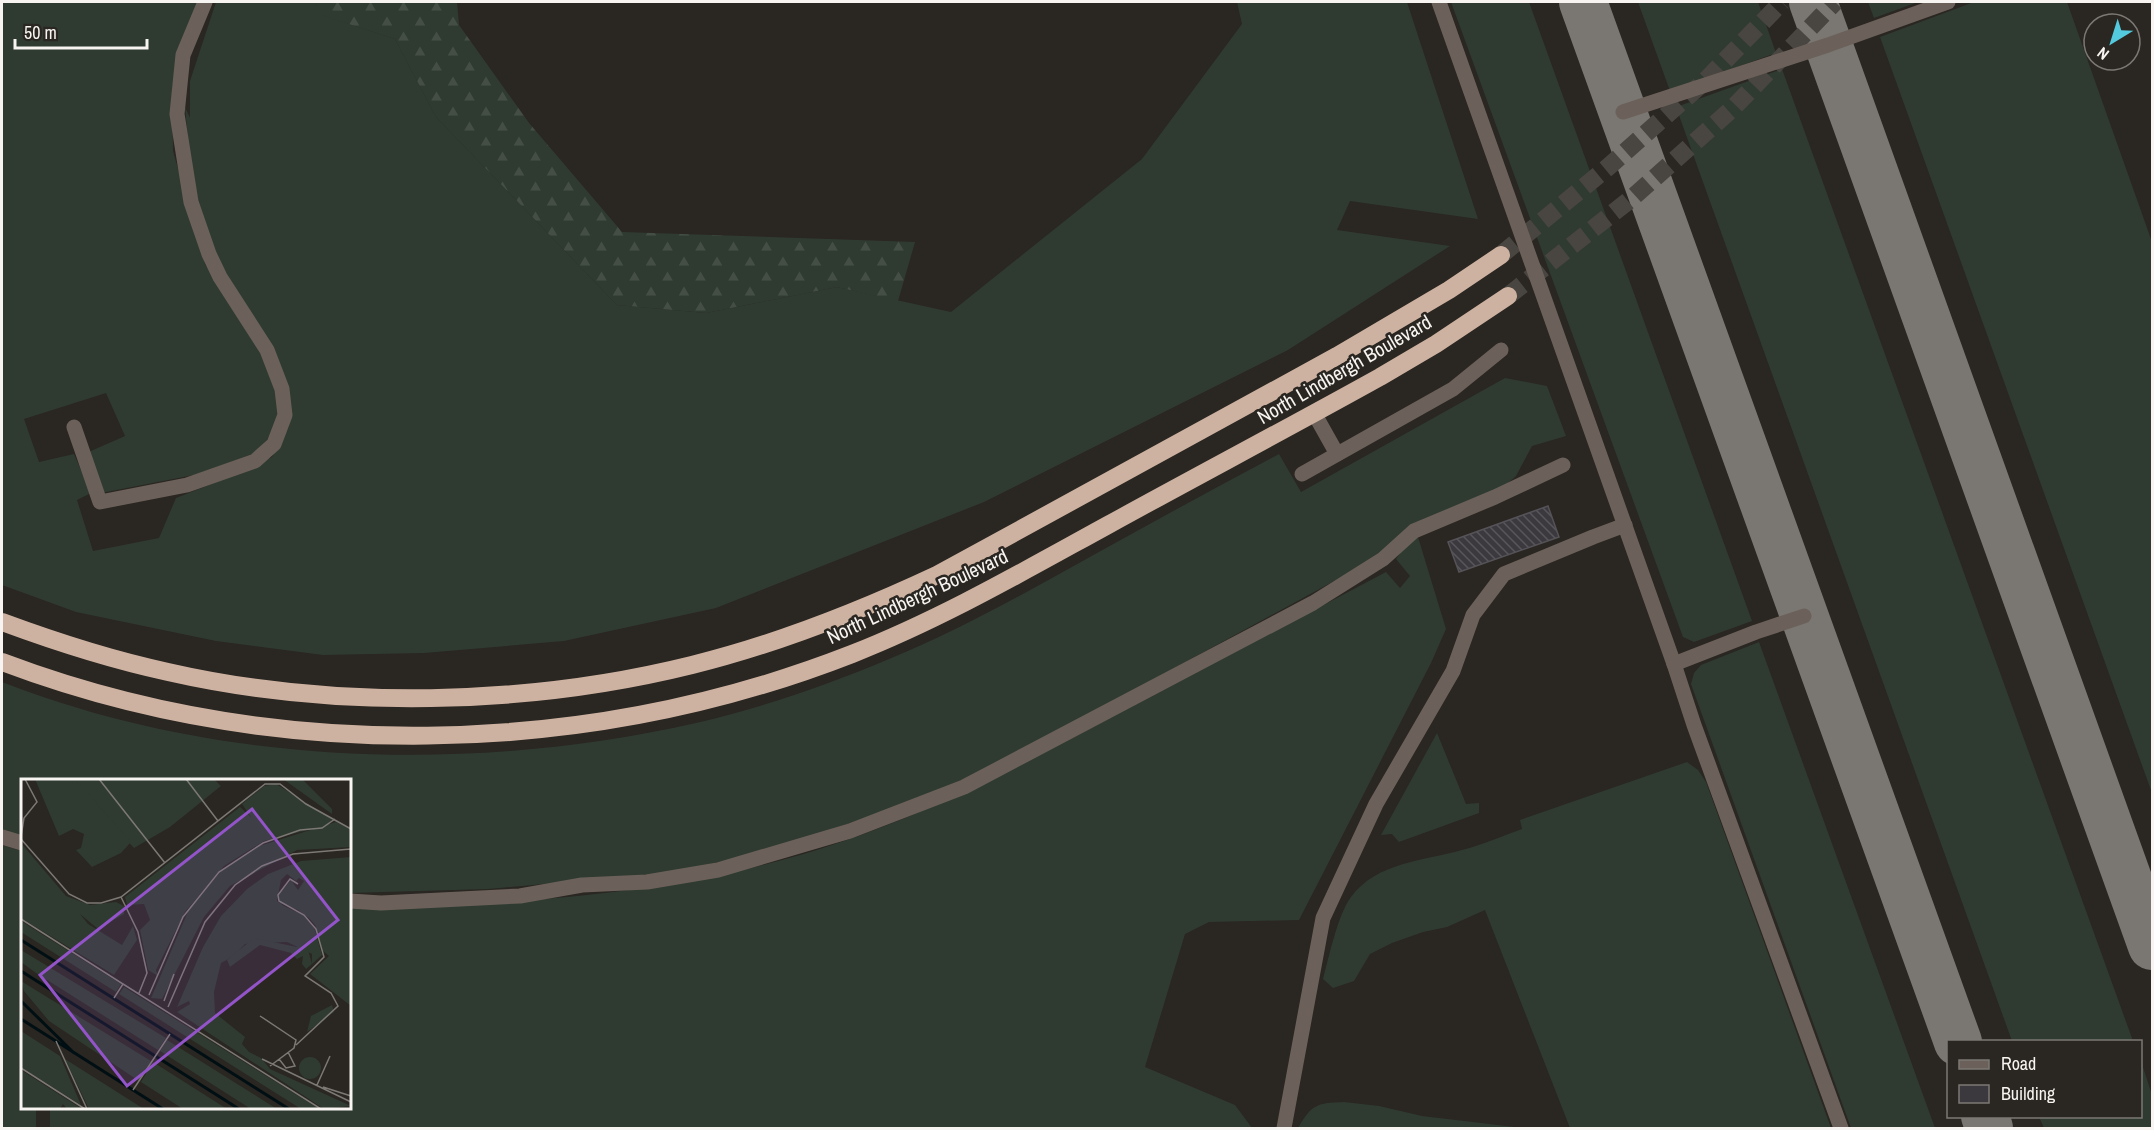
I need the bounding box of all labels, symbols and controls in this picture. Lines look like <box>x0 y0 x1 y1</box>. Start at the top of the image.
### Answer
scale bar <box>15 12 147 50</box>
north arrow <box>2082 12 2142 72</box>
text: 50 m <box>24 20 57 45</box>
text: N <box>2092 42 2113 65</box>
street label: North Lindbergh Boulevard <box>1252 308 1436 430</box>
street label: North Lindbergh Boulevard <box>822 542 1012 650</box>
inset map <box>21 779 351 1109</box>
legend <box>1947 1040 2142 1118</box>
text: Road <box>2001 1051 2036 1076</box>
text: Building <box>2001 1081 2056 1106</box>

